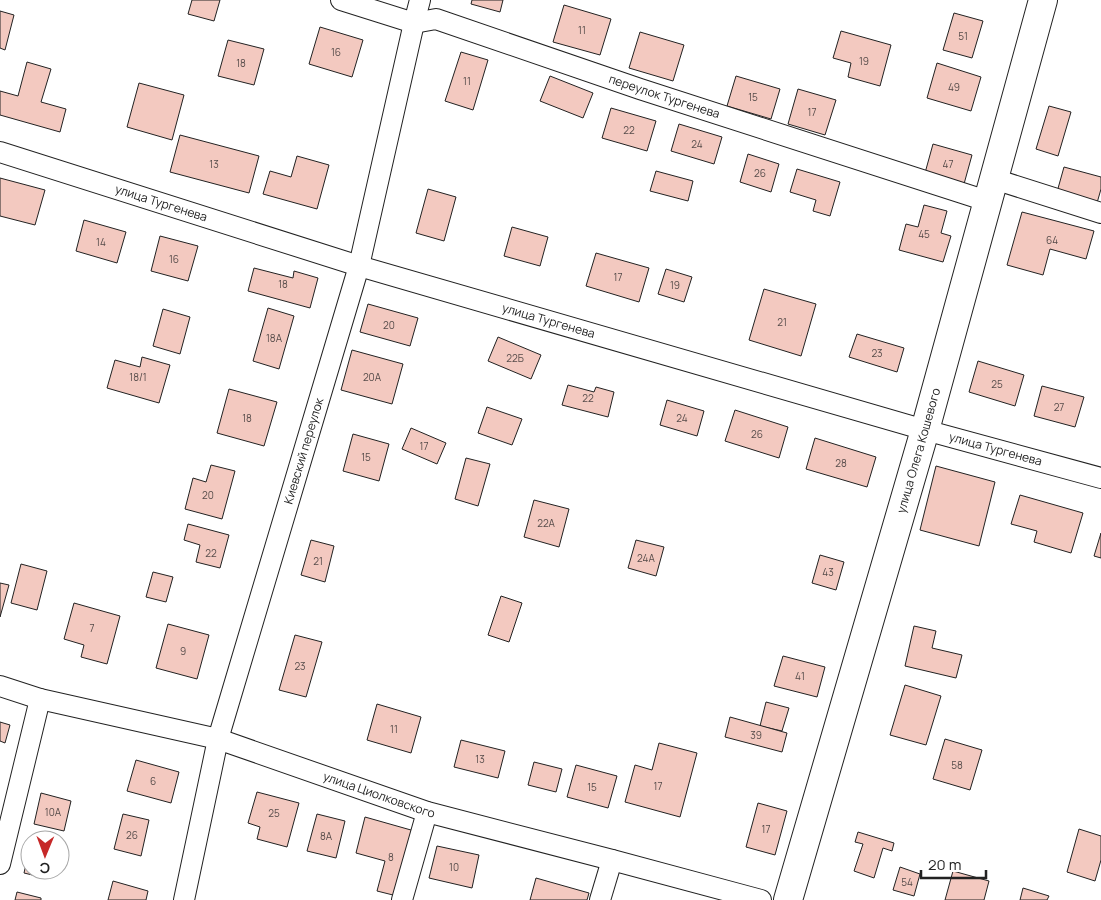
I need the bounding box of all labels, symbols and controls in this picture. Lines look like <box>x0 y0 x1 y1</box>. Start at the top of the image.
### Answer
house number: 11 <box>578 23 586 37</box>
house number: 51 <box>958 29 968 43</box>
house number: 16 <box>331 45 341 59</box>
house number: 19 <box>859 54 869 68</box>
house number: 18 <box>236 56 246 70</box>
street label: переулок Тургенева <box>607 70 722 122</box>
house number: 11 <box>463 74 471 88</box>
house number: 49 <box>948 80 960 94</box>
house number: 15 <box>748 90 758 104</box>
house number: 17 <box>808 105 816 119</box>
house number: 22 <box>623 123 635 137</box>
house number: 24 <box>691 137 703 151</box>
house number: 13 <box>209 157 219 171</box>
house number: 47 <box>943 157 953 171</box>
house number: 26 <box>754 166 766 180</box>
street label: улица Тургенева <box>113 180 210 225</box>
house number: 45 <box>918 227 930 241</box>
house number: 64 <box>1046 233 1058 247</box>
house number: 14 <box>96 235 106 249</box>
house number: 16 <box>169 252 179 266</box>
house number: 17 <box>614 270 622 284</box>
house number: 18 <box>278 277 288 291</box>
house number: 19 <box>670 278 680 292</box>
street label: улица Тургенева <box>500 299 597 342</box>
house number: 21 <box>777 315 787 329</box>
house number: 20 <box>383 318 395 332</box>
house number: 18А <box>266 331 283 345</box>
house number: 23 <box>871 346 883 360</box>
house number: 22Б <box>506 351 524 365</box>
house number: 18/1 <box>129 370 147 384</box>
house number: 20А <box>363 370 382 384</box>
house number: 25 <box>991 377 1003 391</box>
street label: улица Олега Кошевого <box>892 386 944 515</box>
house number: 22 <box>582 391 594 405</box>
street label: Киевский переулок <box>279 395 328 506</box>
house number: 27 <box>1054 400 1064 414</box>
house number: 18 <box>242 411 252 425</box>
house number: 24 <box>676 411 688 425</box>
house number: 26 <box>751 427 763 441</box>
street label: улица Тургенева <box>947 428 1044 470</box>
house number: 17 <box>420 439 428 453</box>
house number: 15 <box>361 450 371 464</box>
house number: 28 <box>835 456 847 470</box>
house number: 20 <box>202 488 214 502</box>
house number: 22А <box>537 516 555 530</box>
house number: 22 <box>205 546 217 560</box>
house number: 24А <box>637 551 656 565</box>
house number: 21 <box>313 554 323 568</box>
house number: 43 <box>822 565 834 579</box>
house number: 7 <box>89 621 95 635</box>
house number: 9 <box>180 644 186 658</box>
house number: 23 <box>294 659 306 673</box>
house number: 41 <box>795 669 805 683</box>
house number: 11 <box>390 722 398 736</box>
house number: 39 <box>750 728 762 742</box>
house number: 13 <box>475 752 485 766</box>
house number: 58 <box>951 758 963 772</box>
street label: улица Циолковского <box>321 767 437 822</box>
house number: 6 <box>150 774 156 788</box>
house number: 17 <box>654 779 662 793</box>
house number: 15 <box>587 780 597 794</box>
house number: 10А <box>45 805 62 819</box>
house number: 25 <box>268 806 280 820</box>
house number: 17 <box>762 822 770 836</box>
house number: 26 <box>126 828 138 842</box>
house number: 8А <box>320 829 333 843</box>
north arrow <box>20 830 70 880</box>
scale bar <box>921 848 986 880</box>
house number: 8 <box>388 850 394 864</box>
text: 20 m <box>928 854 961 875</box>
text: С <box>39 859 50 878</box>
house number: 10 <box>449 860 459 874</box>
house number: 54 <box>901 875 913 889</box>

